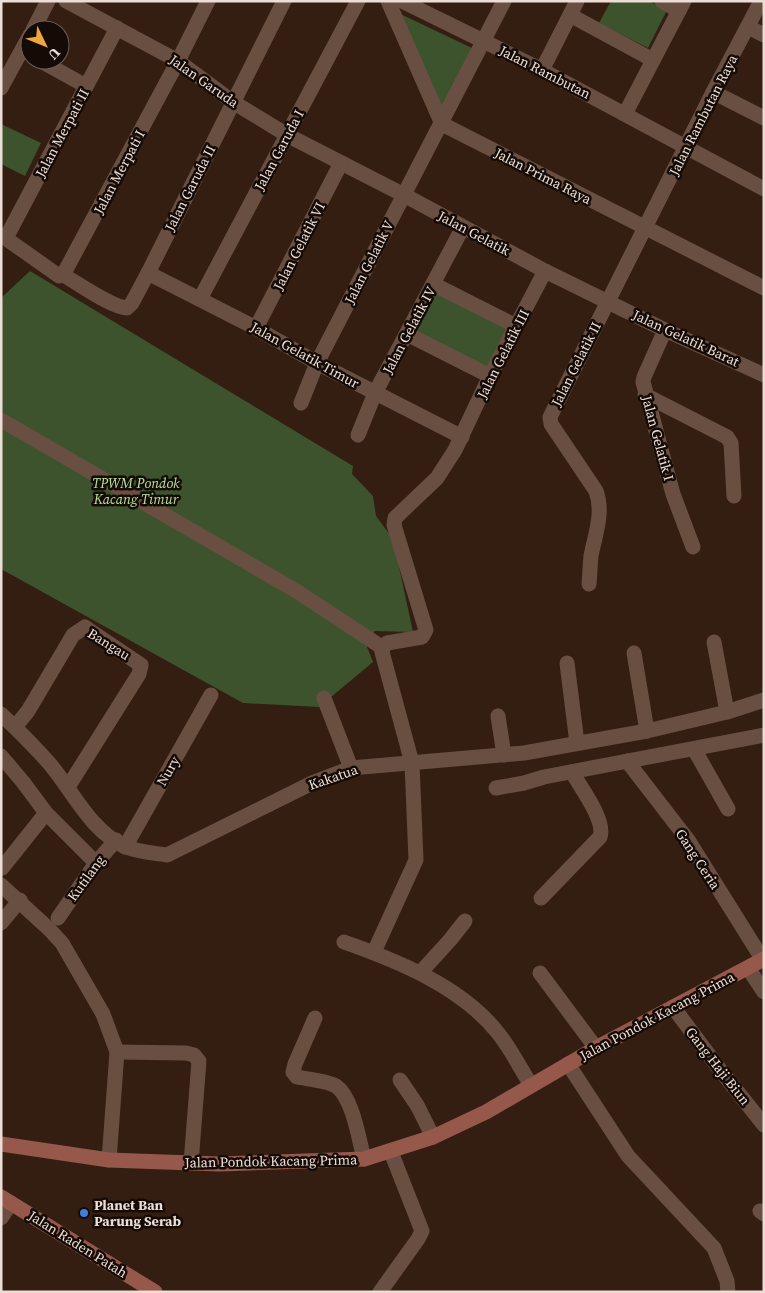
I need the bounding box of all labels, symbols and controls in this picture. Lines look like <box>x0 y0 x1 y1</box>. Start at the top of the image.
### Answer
north arrow <box>20 20 70 70</box>
street label: Jalan Rambutan <box>495 40 594 104</box>
text: U <box>44 43 65 64</box>
street label: Jalan Garuda <box>165 49 243 113</box>
street label: Jalan Rambutan Raya <box>663 50 743 180</box>
street label: Jalan Merpati II <box>30 85 94 182</box>
street label: Jalan Garuda I <box>249 106 309 195</box>
street label: Jalan Merpati I <box>88 126 150 219</box>
street label: Jalan Garuda II <box>159 142 220 235</box>
street label: Jalan Prima Raya <box>490 143 596 209</box>
street label: Jalan Gelatik VI <box>268 199 330 294</box>
street label: Jalan Gelatik <box>434 205 514 261</box>
street label: Jalan Gelatik V <box>339 216 399 308</box>
street label: Jalan Gelatik IV <box>377 282 441 378</box>
street label: Jalan Gelatik Barat <box>629 304 743 372</box>
street label: Jalan Gelatik III <box>471 306 534 403</box>
street label: Jalan Gelatik Timur <box>246 316 363 393</box>
street label: Jalan Gelatik II <box>546 318 606 411</box>
street label: Jalan Gelatik I <box>637 392 679 483</box>
park label: TPWM Pondok Kacang Timur <box>92 473 180 509</box>
street label: Bangau <box>84 623 134 665</box>
street label: Nury <box>151 752 185 790</box>
street label: Kakatua <box>306 759 361 795</box>
street label: Gang Ceria <box>671 825 726 894</box>
street label: Kutilang <box>62 851 110 905</box>
street label: Jalan Pondok Kacang Prima <box>575 966 739 1066</box>
street label: Gang Haji Biun <box>681 1023 755 1110</box>
street label: Jalan Pondok Kacang Prima <box>184 1149 358 1173</box>
place label: Planet Ban Parung Serab <box>94 1195 181 1231</box>
street label: Jalan Raden Patah <box>24 1205 131 1283</box>
marker: Planet Ban Parung Serab <box>78 1207 90 1219</box>

